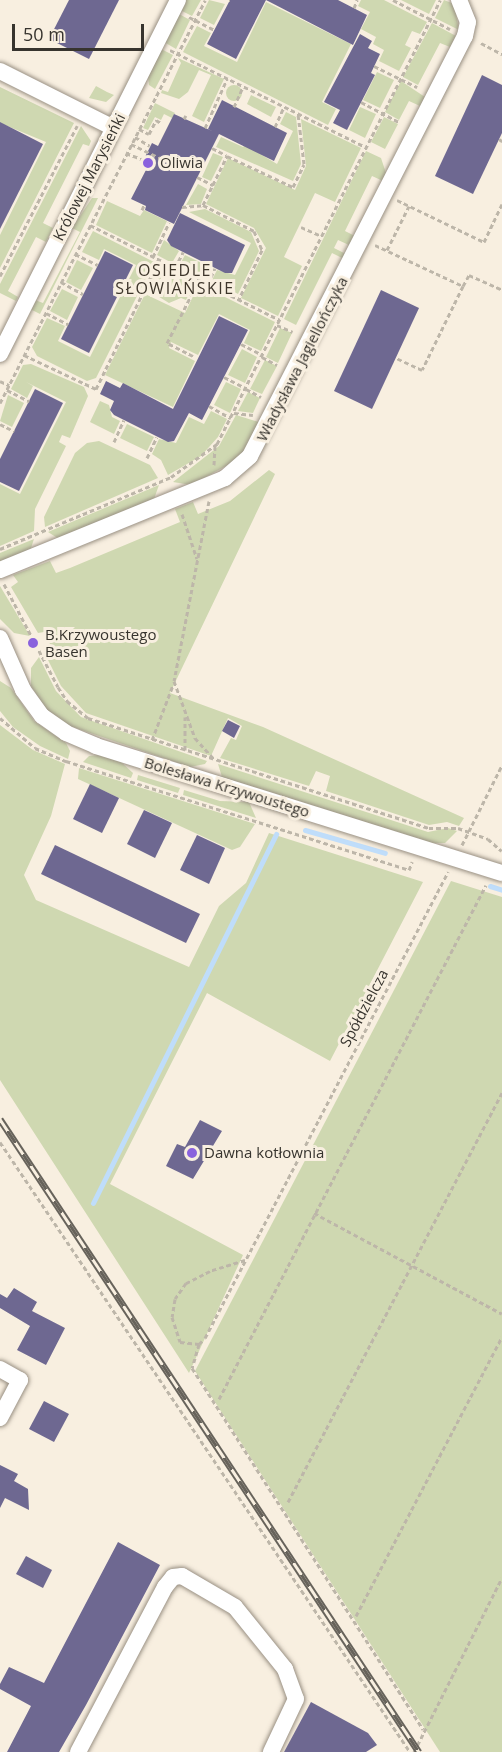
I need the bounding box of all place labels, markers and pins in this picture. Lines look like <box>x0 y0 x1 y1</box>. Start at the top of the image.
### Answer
place label: Oliwia <box>160 154 203 172</box>
marker: Oliwia <box>141 156 155 170</box>
place label: B.Krzywoustego Basen <box>45 625 156 660</box>
marker: B.Krzywoustego Basen <box>26 636 40 650</box>
place label: Dawna kotłownia <box>204 1144 324 1162</box>
marker: Dawna kotłownia <box>185 1146 199 1160</box>

